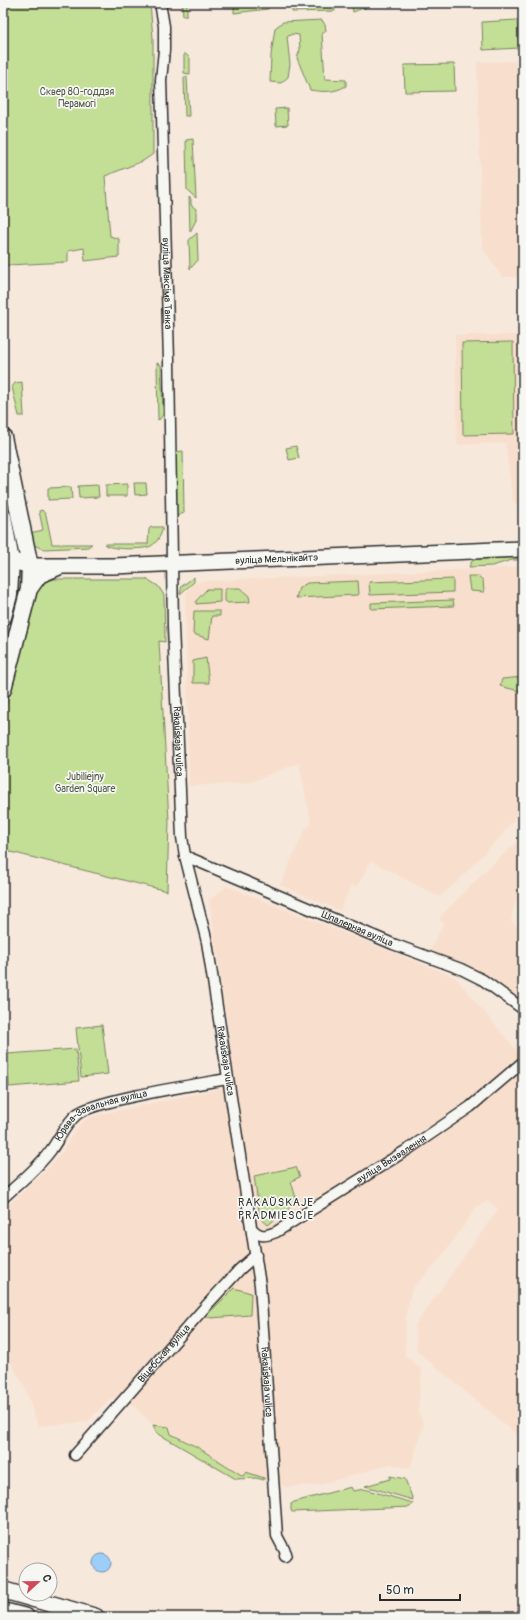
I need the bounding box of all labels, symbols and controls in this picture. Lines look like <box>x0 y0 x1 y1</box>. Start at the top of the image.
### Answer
park label: Сквер 80-годдзя Перамогі <box>40 86 115 110</box>
street label: вуліца Максіма Танка <box>160 237 174 330</box>
street label: вуліца Мельнікайтэ <box>235 551 319 567</box>
street label: Rakaŭskaja vulica <box>170 706 185 777</box>
park label: Jubiliejny Garden Square <box>55 771 115 795</box>
street label: Шпалерная вуліца <box>320 908 395 949</box>
street label: Rakaŭskaja vulica <box>214 1025 237 1097</box>
street label: Юрава-Завальная вуліца <box>52 1087 149 1143</box>
street label: вуліца Вызвалення <box>354 1132 429 1186</box>
district label: RAKAŬSKAJE PRADMIESCIE <box>238 1196 314 1222</box>
street label: Віцебская вуліца <box>135 1322 193 1385</box>
street label: Rakaŭskaja vulica <box>258 1346 275 1418</box>
north arrow <box>18 1562 58 1602</box>
text: С <box>40 1573 54 1584</box>
scale bar <box>380 1576 460 1602</box>
text: 50 m <box>386 1583 414 1598</box>

